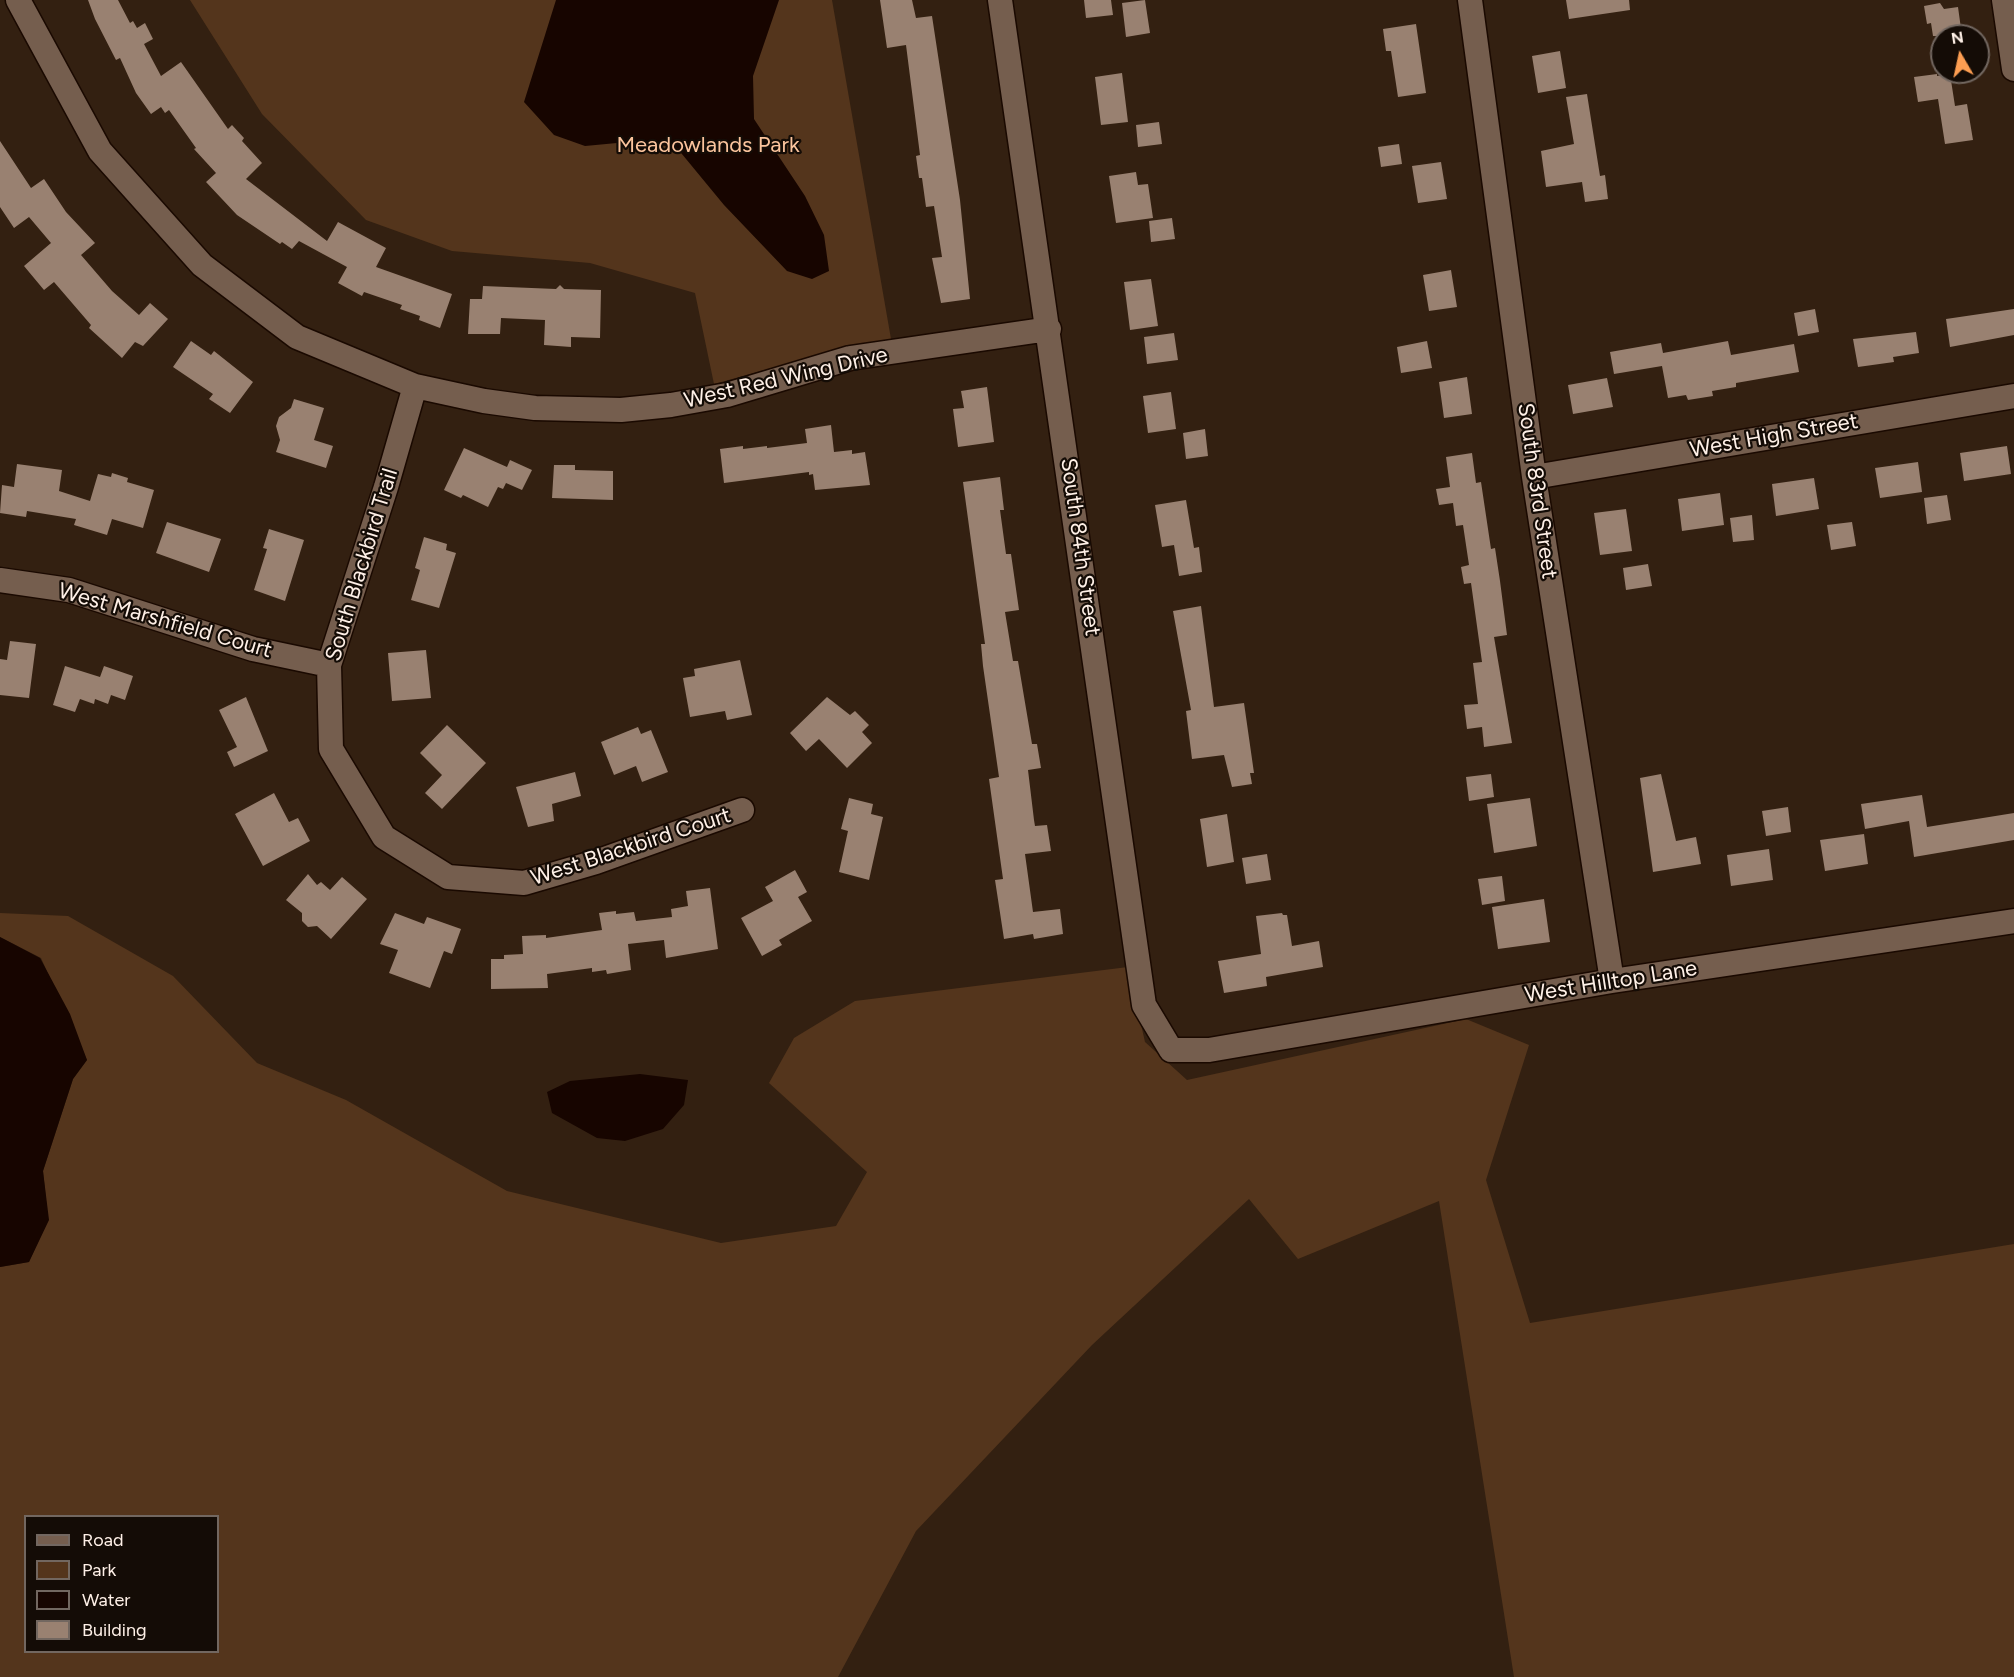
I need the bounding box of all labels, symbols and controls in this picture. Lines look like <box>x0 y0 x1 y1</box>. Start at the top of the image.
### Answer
north arrow <box>1930 24 1990 84</box>
text: N <box>1950 27 1965 48</box>
park label: Meadowlands Park <box>616 133 800 159</box>
street label: West Red Wing Drive <box>682 342 890 414</box>
street label: South 83rd Street <box>1512 401 1562 581</box>
street label: West High Street <box>1688 408 1860 464</box>
street label: South 84th Street <box>1054 456 1106 638</box>
street label: South Blackbird Trail <box>320 465 404 665</box>
street label: West Marshfield Court <box>55 578 275 664</box>
street label: West Blackbird Court <box>528 802 734 892</box>
street label: West Hilltop Lane <box>1523 955 1699 1009</box>
legend <box>24 1515 219 1653</box>
text: Road <box>82 1529 123 1551</box>
text: Park <box>82 1559 116 1581</box>
text: Water <box>82 1589 130 1611</box>
text: Building <box>82 1619 147 1641</box>

